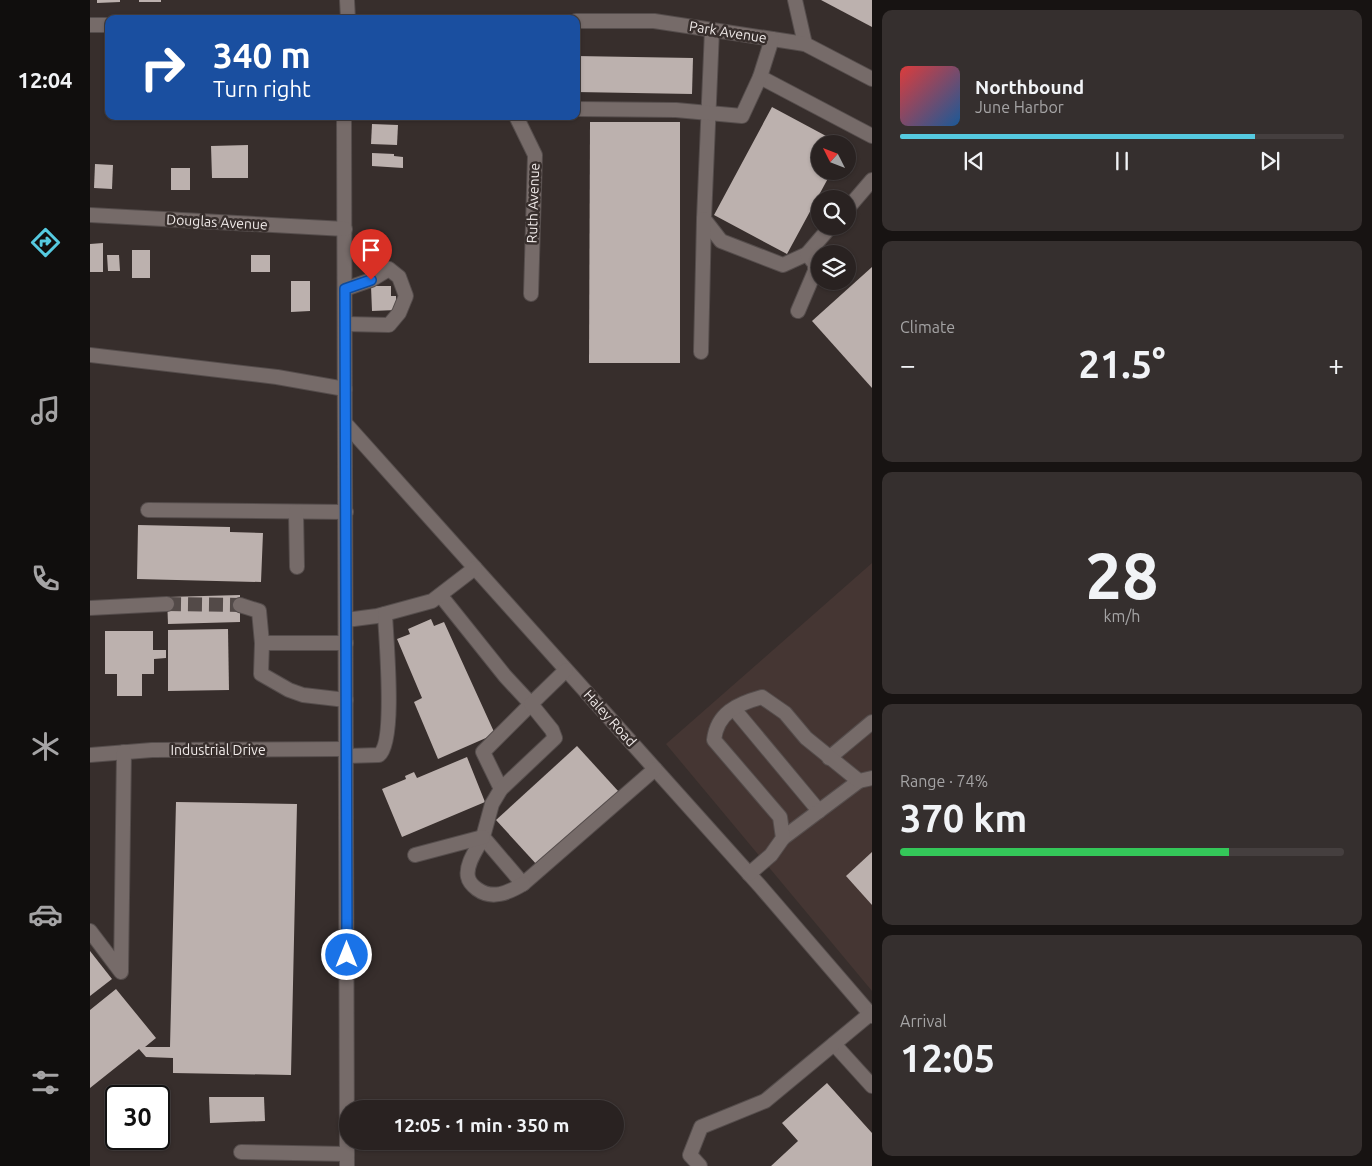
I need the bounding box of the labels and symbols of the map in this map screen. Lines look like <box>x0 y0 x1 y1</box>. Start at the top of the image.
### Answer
street label: Park Avenue <box>688 18 768 46</box>
north arrow <box>811 135 856 180</box>
street label: Ruth Avenue <box>524 162 542 244</box>
street label: Douglas Avenue <box>166 211 268 233</box>
pin <box>350 229 392 280</box>
street label: Haley Road <box>580 686 640 750</box>
street label: Industrial Drive <box>170 742 266 758</box>
position arrow <box>320 928 372 980</box>
speed limit sign: 30 <box>105 1085 170 1150</box>

